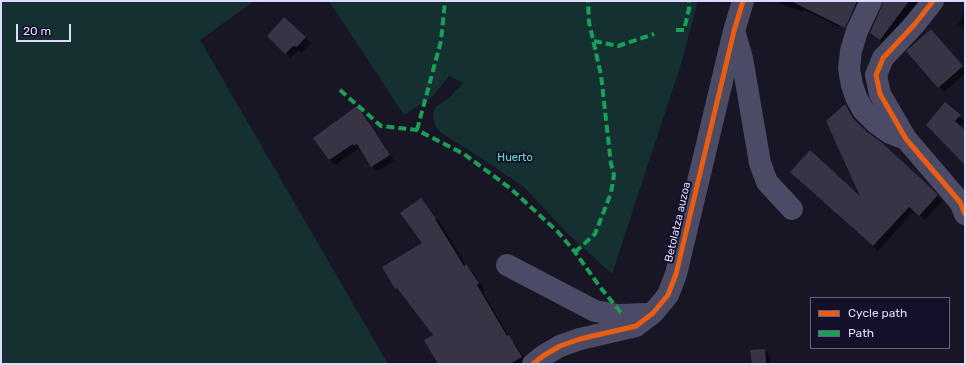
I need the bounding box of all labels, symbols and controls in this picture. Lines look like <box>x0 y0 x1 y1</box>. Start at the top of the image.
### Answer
scale bar <box>18 16 73 42</box>
text: 20 m <box>23 24 51 38</box>
park label: Huerto <box>497 151 533 165</box>
street label: Betolatza auzoa <box>662 181 694 263</box>
legend <box>810 297 950 349</box>
text: Cycle path <box>848 306 907 320</box>
text: Path <box>848 326 874 340</box>

